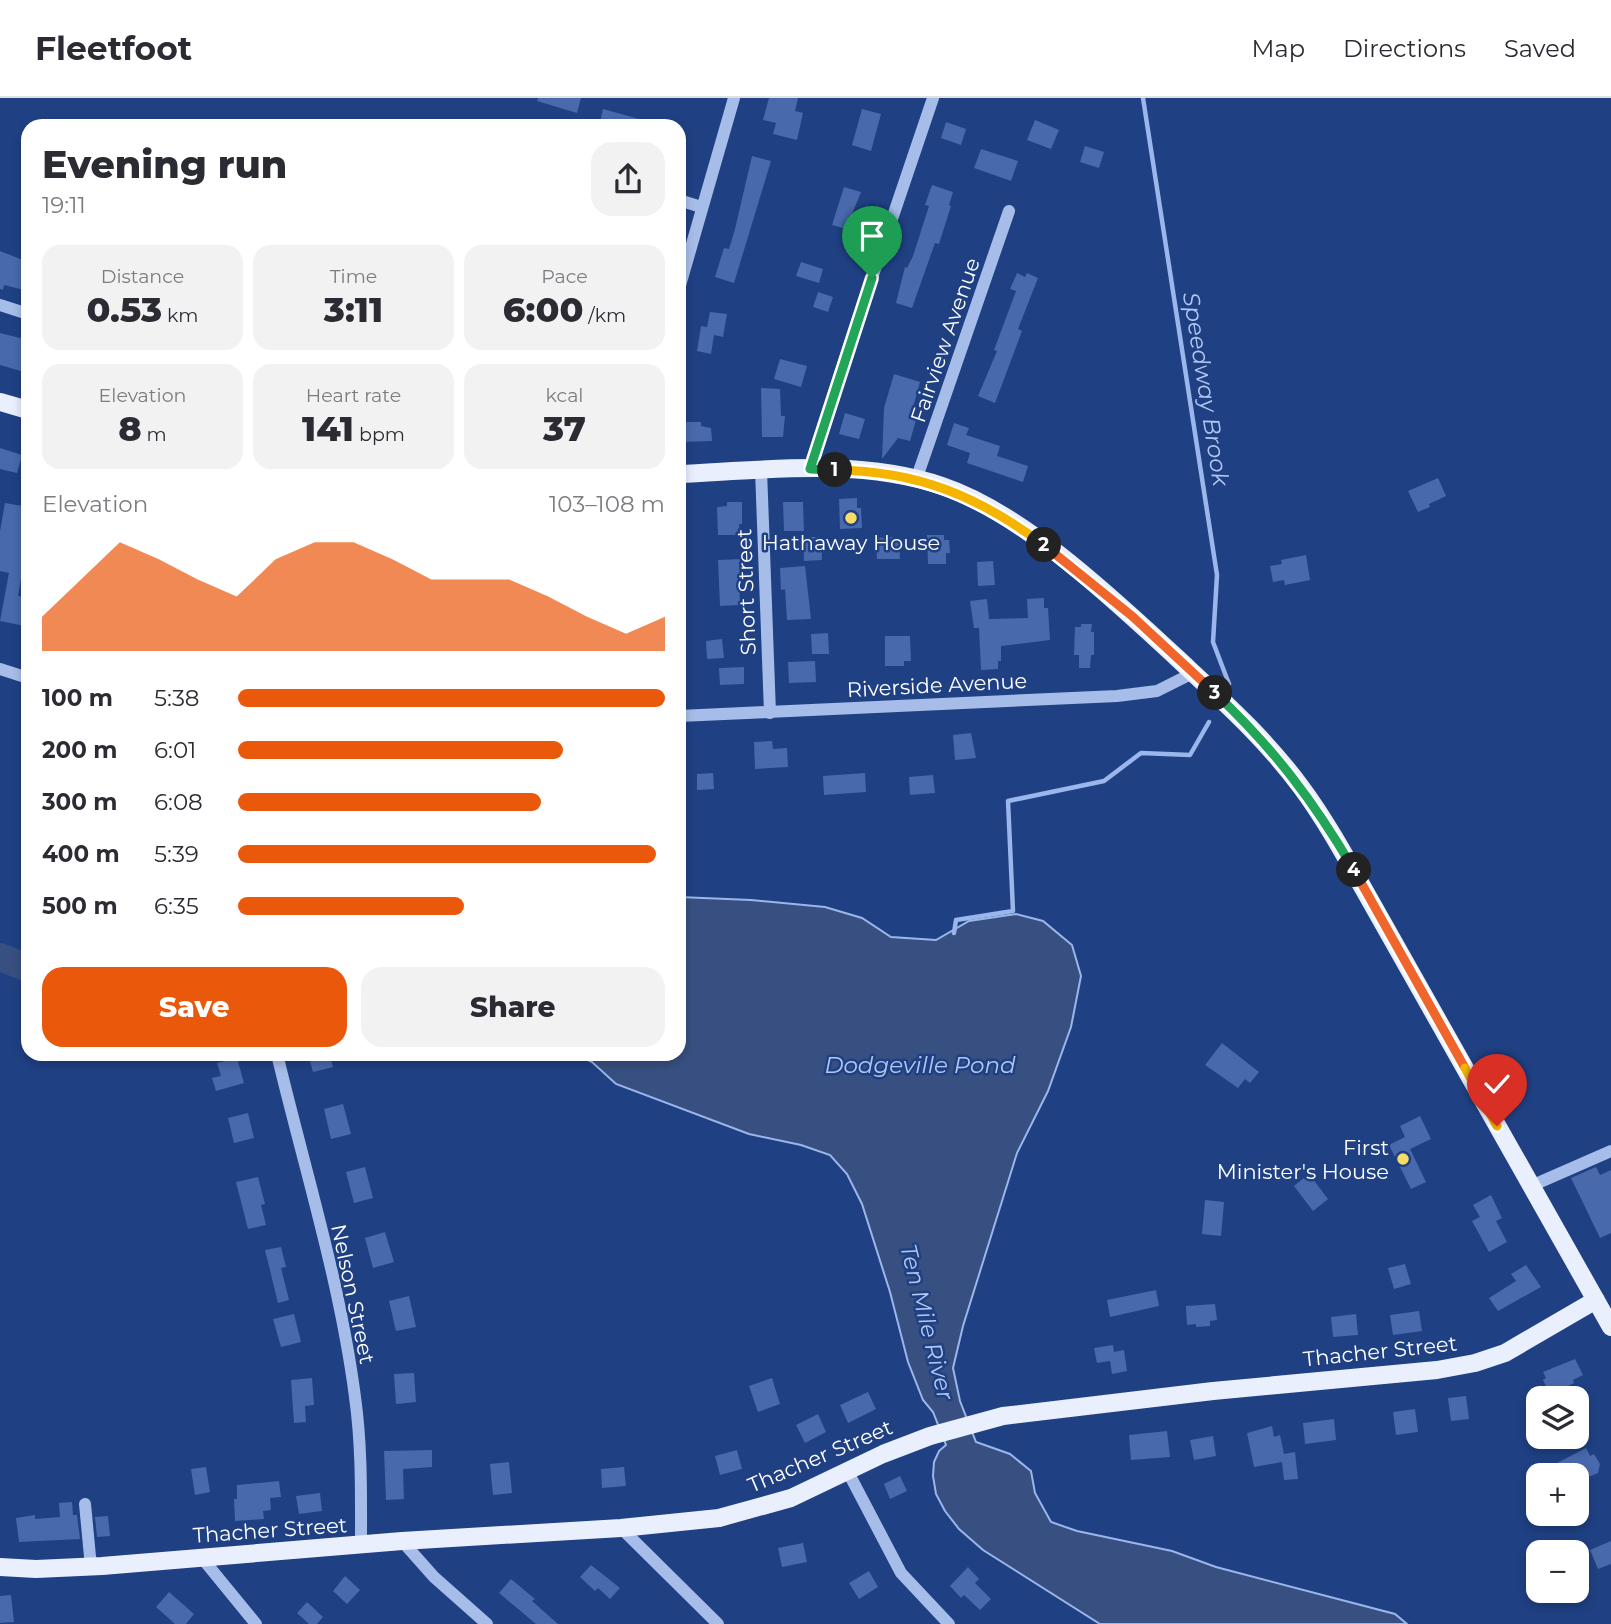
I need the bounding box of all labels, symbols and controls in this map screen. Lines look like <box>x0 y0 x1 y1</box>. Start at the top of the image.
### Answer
text: Fleetfoot <box>35 28 192 68</box>
text: Map <box>1252 34 1305 63</box>
text: Directions <box>1343 34 1466 63</box>
text: Saved <box>1504 34 1576 63</box>
text: Evening run <box>42 141 287 188</box>
button: share <box>591 142 665 216</box>
text: 19:11 <box>42 191 86 219</box>
pin <box>842 206 902 278</box>
icon: arrive <box>853 217 891 255</box>
street label: Fairview Avenue <box>905 254 985 426</box>
text: Distance <box>101 265 184 288</box>
text: Time <box>330 265 377 288</box>
text: Pace <box>541 265 588 288</box>
text: 0.53 <box>87 288 162 331</box>
text: 3:11 <box>324 288 383 331</box>
text: 6:00 <box>503 288 583 331</box>
water label: Speedway Brook <box>1177 290 1235 489</box>
text: km <box>162 304 198 327</box>
text: /km <box>583 304 626 327</box>
text: Elevation <box>99 384 186 407</box>
text: Heart rate <box>306 384 401 407</box>
text: kcal <box>546 384 583 407</box>
text: 8 <box>118 407 142 450</box>
text: 141 <box>302 407 354 450</box>
text: 37 <box>543 407 586 450</box>
text: m <box>142 423 167 446</box>
text: bpm <box>354 423 405 446</box>
pin: 1 <box>818 452 852 488</box>
text: 1 <box>831 458 838 481</box>
text: Elevation <box>42 490 148 518</box>
text: 103–108 m <box>549 490 665 518</box>
marker: Hathaway House <box>843 510 859 526</box>
street label: Short Street <box>731 528 761 656</box>
pin: 2 <box>1026 528 1062 562</box>
place label: Hathaway House <box>762 530 940 555</box>
text: 2 <box>1038 533 1049 556</box>
street label: Riverside Avenue <box>846 668 1028 702</box>
pin: 3 <box>1198 676 1232 710</box>
text: 3 <box>1209 681 1220 704</box>
text: 100 m <box>42 684 113 712</box>
text: 5:38 <box>154 684 200 712</box>
text: 200 m <box>42 736 117 764</box>
text: 6:01 <box>154 736 196 764</box>
text: 300 m <box>42 788 118 816</box>
text: 6:08 <box>154 788 203 816</box>
text: 400 m <box>42 840 120 868</box>
text: 5:39 <box>154 840 199 868</box>
pin: 4 <box>1336 852 1372 888</box>
text: 4 <box>1347 858 1360 881</box>
text: 500 m <box>42 892 118 920</box>
text: 6:35 <box>154 892 199 920</box>
button: Save <box>42 967 347 1047</box>
button: Share <box>361 967 665 1047</box>
water label: Dodgeville Pond <box>824 1051 1016 1079</box>
pin <box>1467 1054 1527 1126</box>
icon: check <box>1478 1065 1516 1103</box>
place label: First Minister's House <box>1217 1135 1389 1184</box>
marker: First Minister's House <box>1395 1151 1411 1167</box>
street label: Nelson Street <box>326 1222 380 1366</box>
water label: Ten Mile River <box>894 1241 960 1404</box>
street label: Thacher Street <box>1302 1330 1458 1372</box>
map controls <box>1526 1386 1589 1603</box>
button: layers <box>1526 1386 1589 1449</box>
street label: Thacher Street <box>744 1414 896 1498</box>
button: + <box>1526 1463 1589 1526</box>
street label: Thacher Street <box>192 1512 348 1548</box>
button: − <box>1526 1540 1589 1603</box>

